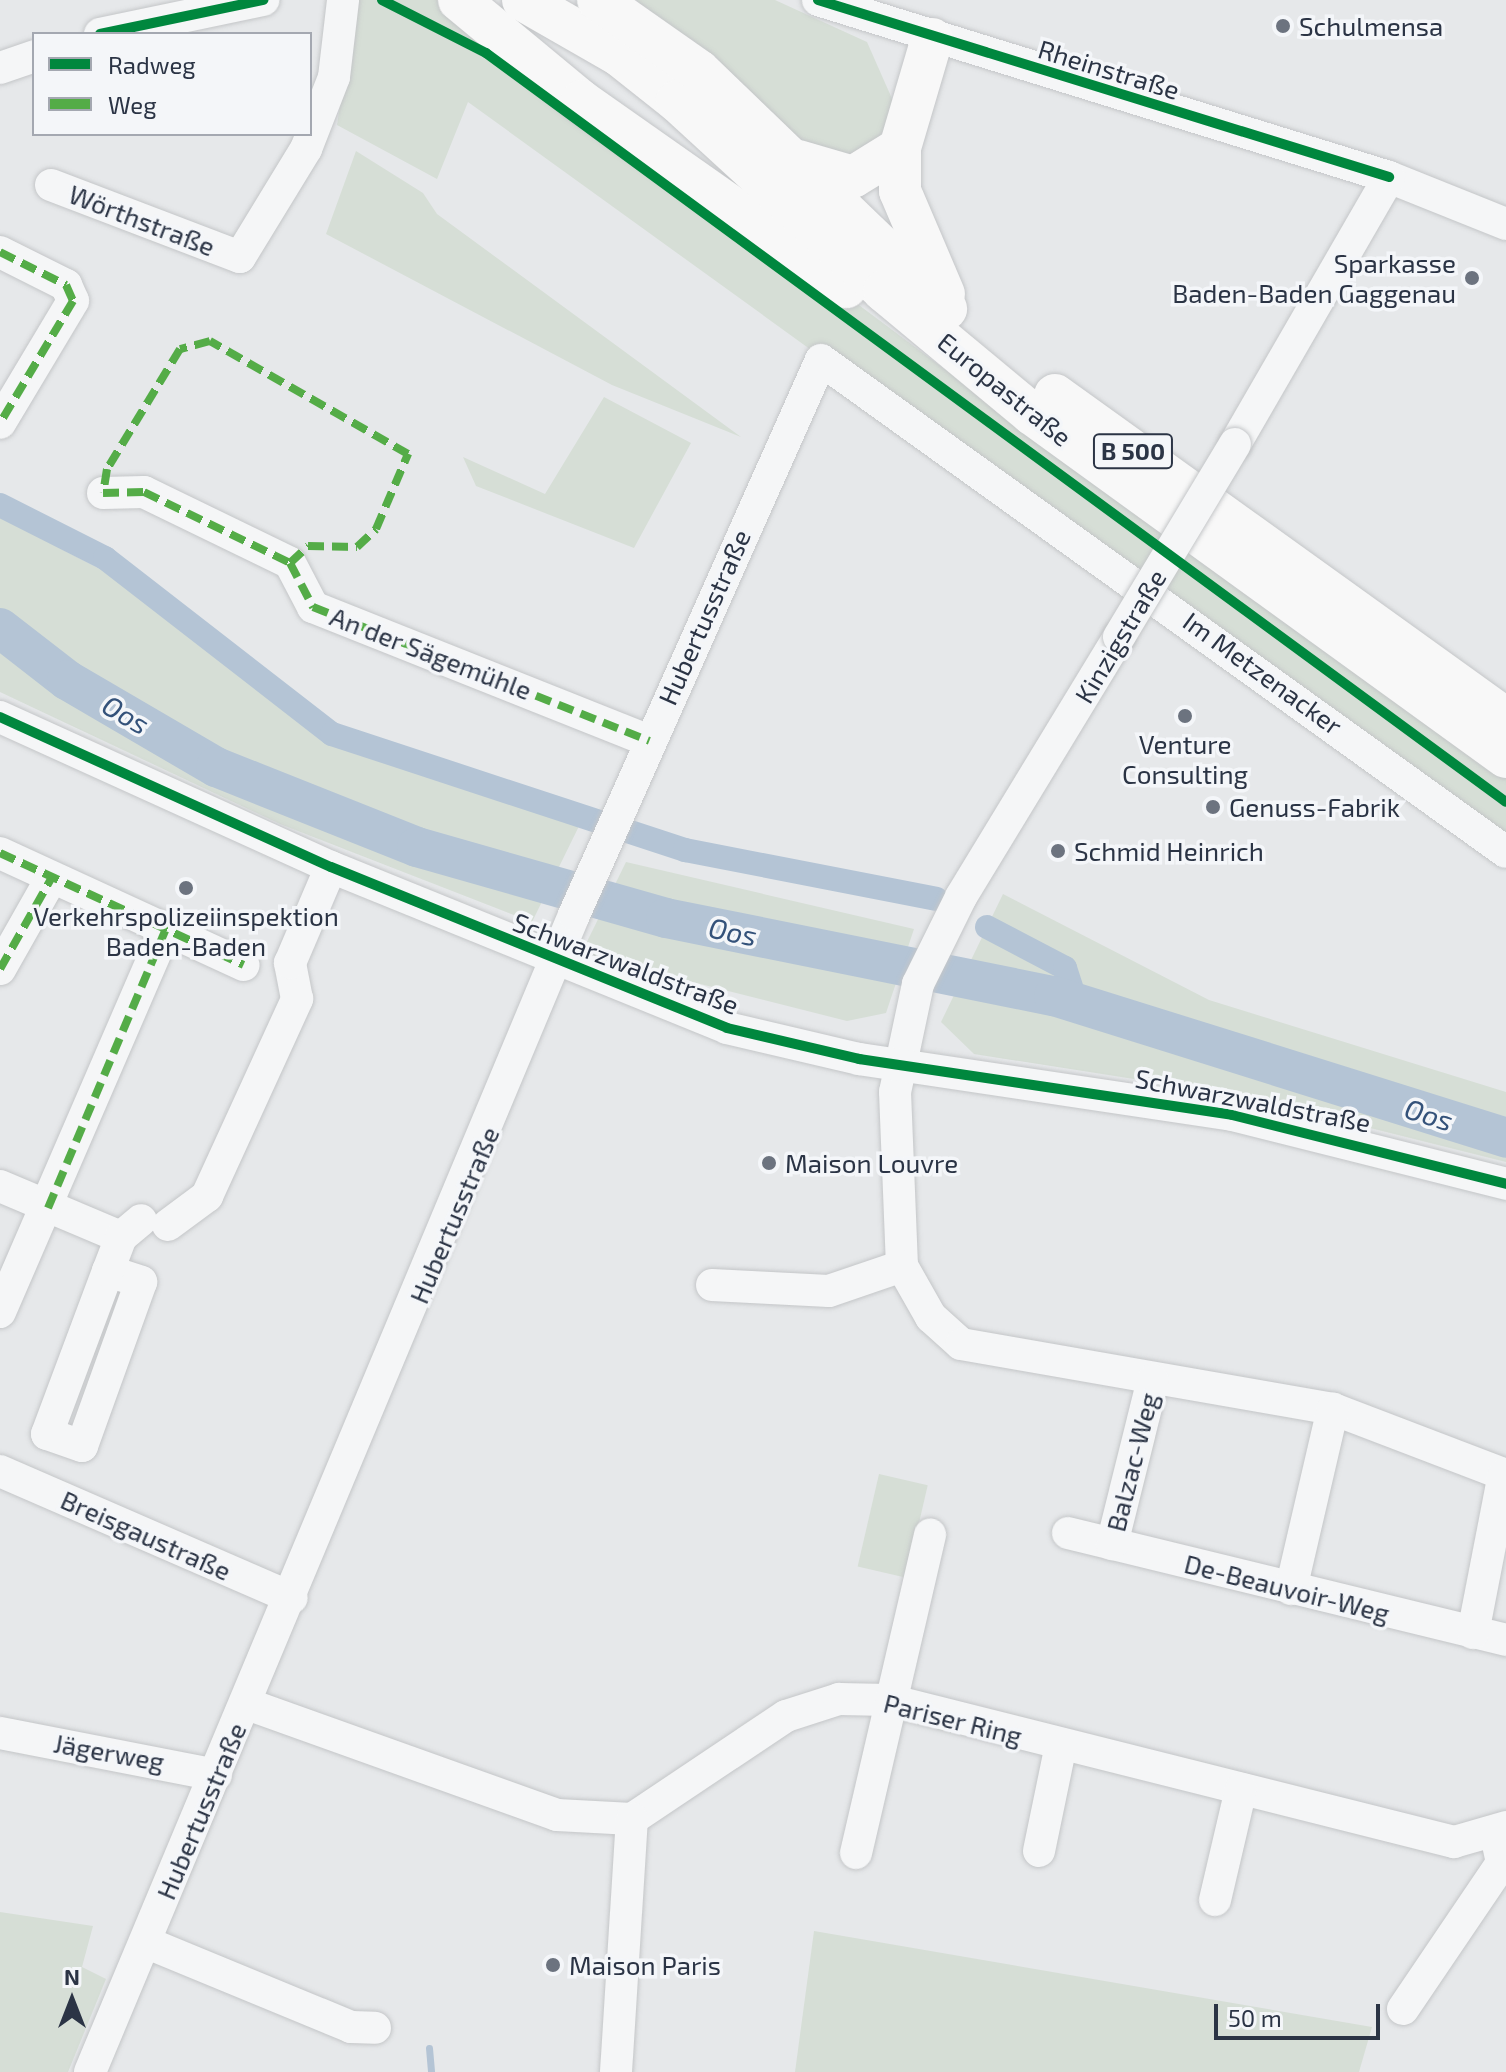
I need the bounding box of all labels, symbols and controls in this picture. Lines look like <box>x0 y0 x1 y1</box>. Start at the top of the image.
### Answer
place label: Schulmensa <box>1299 10 1443 42</box>
marker: Schulmensa <box>1274 17 1292 35</box>
legend <box>32 32 312 136</box>
street label: Rheinstraße <box>1035 33 1183 105</box>
text: Radweg <box>108 50 196 79</box>
text: Weg <box>108 90 157 119</box>
street label: Wörthstraße <box>65 178 219 262</box>
place label: Sparkasse Baden-Baden Gaggenau <box>1172 247 1456 308</box>
marker: Sparkasse Baden-Baden Gaggenau <box>1463 269 1481 287</box>
street label: Europastraße <box>932 326 1078 452</box>
road number: B 500 <box>1091 431 1175 471</box>
street label: Hubertusstraße <box>651 524 757 710</box>
street label: Kinzigstraße <box>1068 563 1172 709</box>
street label: An der Sägemühle <box>326 600 536 706</box>
street label: Im Metzenacker <box>1178 605 1348 741</box>
water label: Oos <box>97 687 155 741</box>
marker: Venture Consulting <box>1176 707 1194 725</box>
place label: Venture Consulting <box>1122 728 1248 790</box>
place label: Genuss-Fabrik <box>1229 791 1400 823</box>
marker: Genuss-Fabrik <box>1204 798 1222 816</box>
place label: Schmid Heinrich <box>1074 835 1264 867</box>
marker: Schmid Heinrich <box>1049 842 1067 860</box>
marker: Verkehrspolizeiinspektion Baden-Baden <box>177 879 195 897</box>
place label: Verkehrspolizeiinspektion Baden-Baden <box>33 900 339 962</box>
street label: Schwarzwaldstraße <box>509 906 743 1020</box>
water label: Oos <box>706 910 760 952</box>
street label: Schwarzwaldstraße <box>1133 1062 1373 1138</box>
water label: Oos <box>1401 1091 1457 1137</box>
street label: Hubertusstraße <box>403 1122 505 1308</box>
place label: Maison Louvre <box>785 1147 958 1179</box>
marker: Maison Louvre <box>760 1154 778 1172</box>
street label: Balzac-Weg <box>1100 1389 1164 1535</box>
street label: Breisgaustraße <box>56 1484 236 1586</box>
street label: De-Beauvoir-Weg <box>1181 1547 1393 1629</box>
street label: Pariser Ring <box>880 1687 1026 1751</box>
street label: Hubertusstraße <box>150 1718 252 1904</box>
street label: Jägerweg <box>51 1727 167 1777</box>
place label: Maison Paris <box>569 1949 721 1981</box>
marker: Maison Paris <box>544 1956 562 1974</box>
north arrow <box>32 1960 112 2040</box>
text: N <box>64 1963 80 1989</box>
scale bar <box>1218 1988 1384 2038</box>
text: 50 m <box>1228 2003 1282 2032</box>

